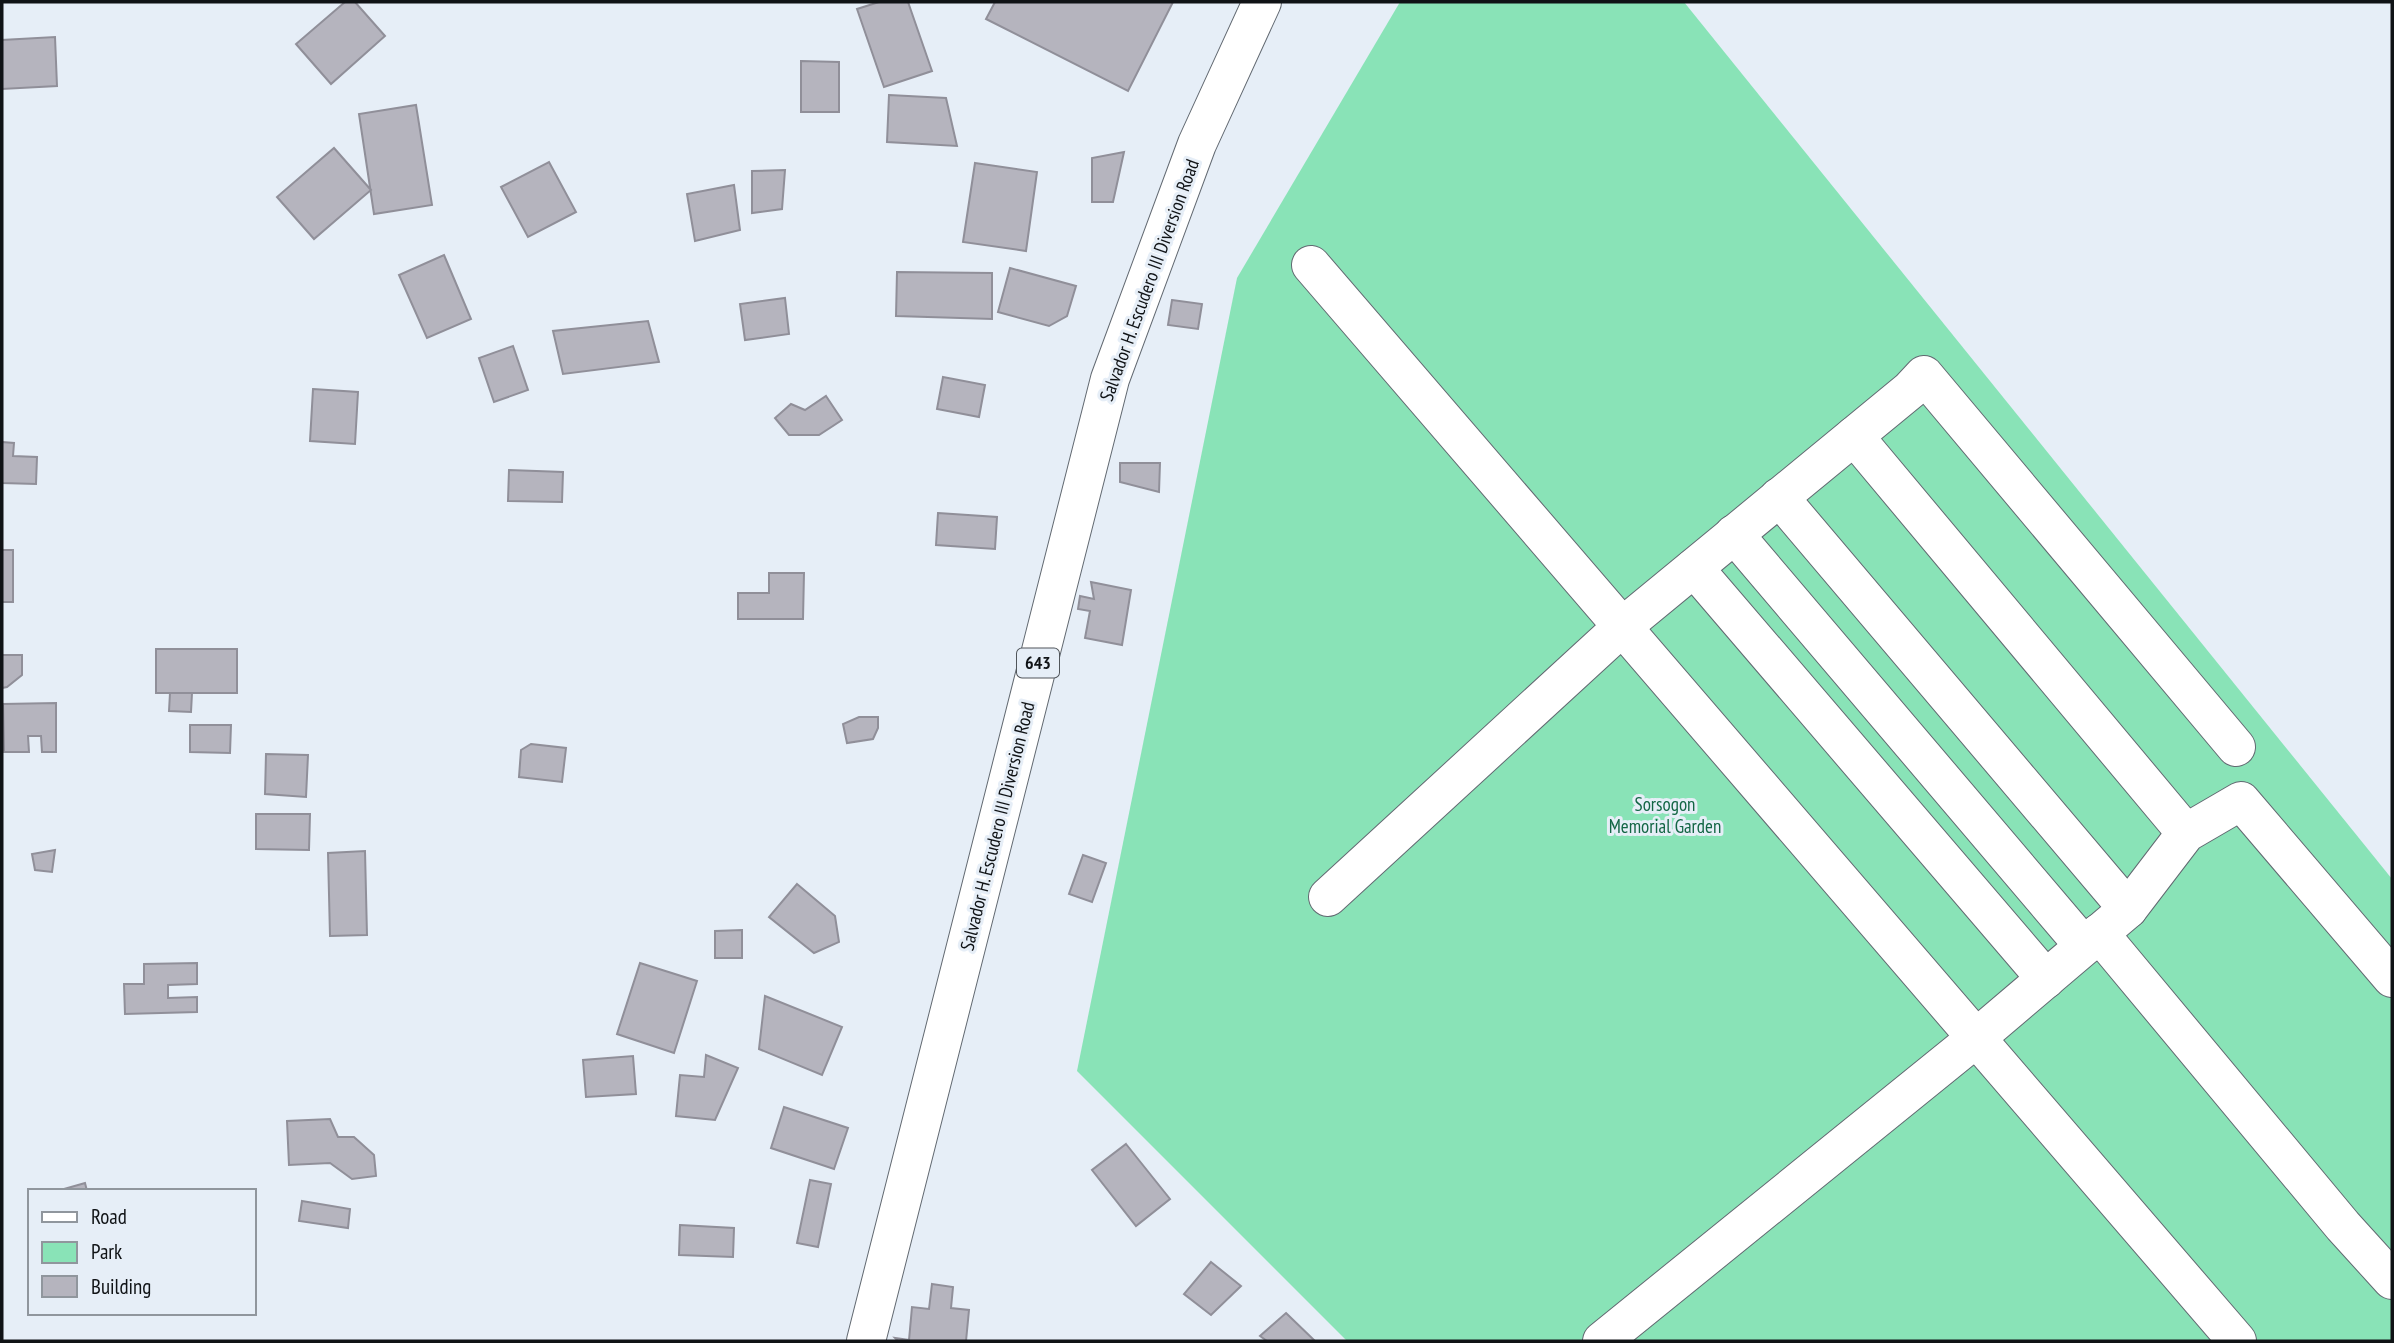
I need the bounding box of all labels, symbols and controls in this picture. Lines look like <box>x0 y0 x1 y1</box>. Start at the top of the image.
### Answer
street label: Salvador H. Escudero III Diversion Road <box>1094 156 1204 404</box>
road number: 643 <box>1017 648 1059 678</box>
street label: Salvador H. Escudero III Diversion Road <box>954 699 1040 953</box>
park label: Sorsogon Memorial Garden <box>1609 792 1721 838</box>
legend <box>28 1189 256 1315</box>
text: Road <box>91 1203 127 1230</box>
text: Park <box>91 1238 122 1265</box>
text: Building <box>91 1273 151 1300</box>

